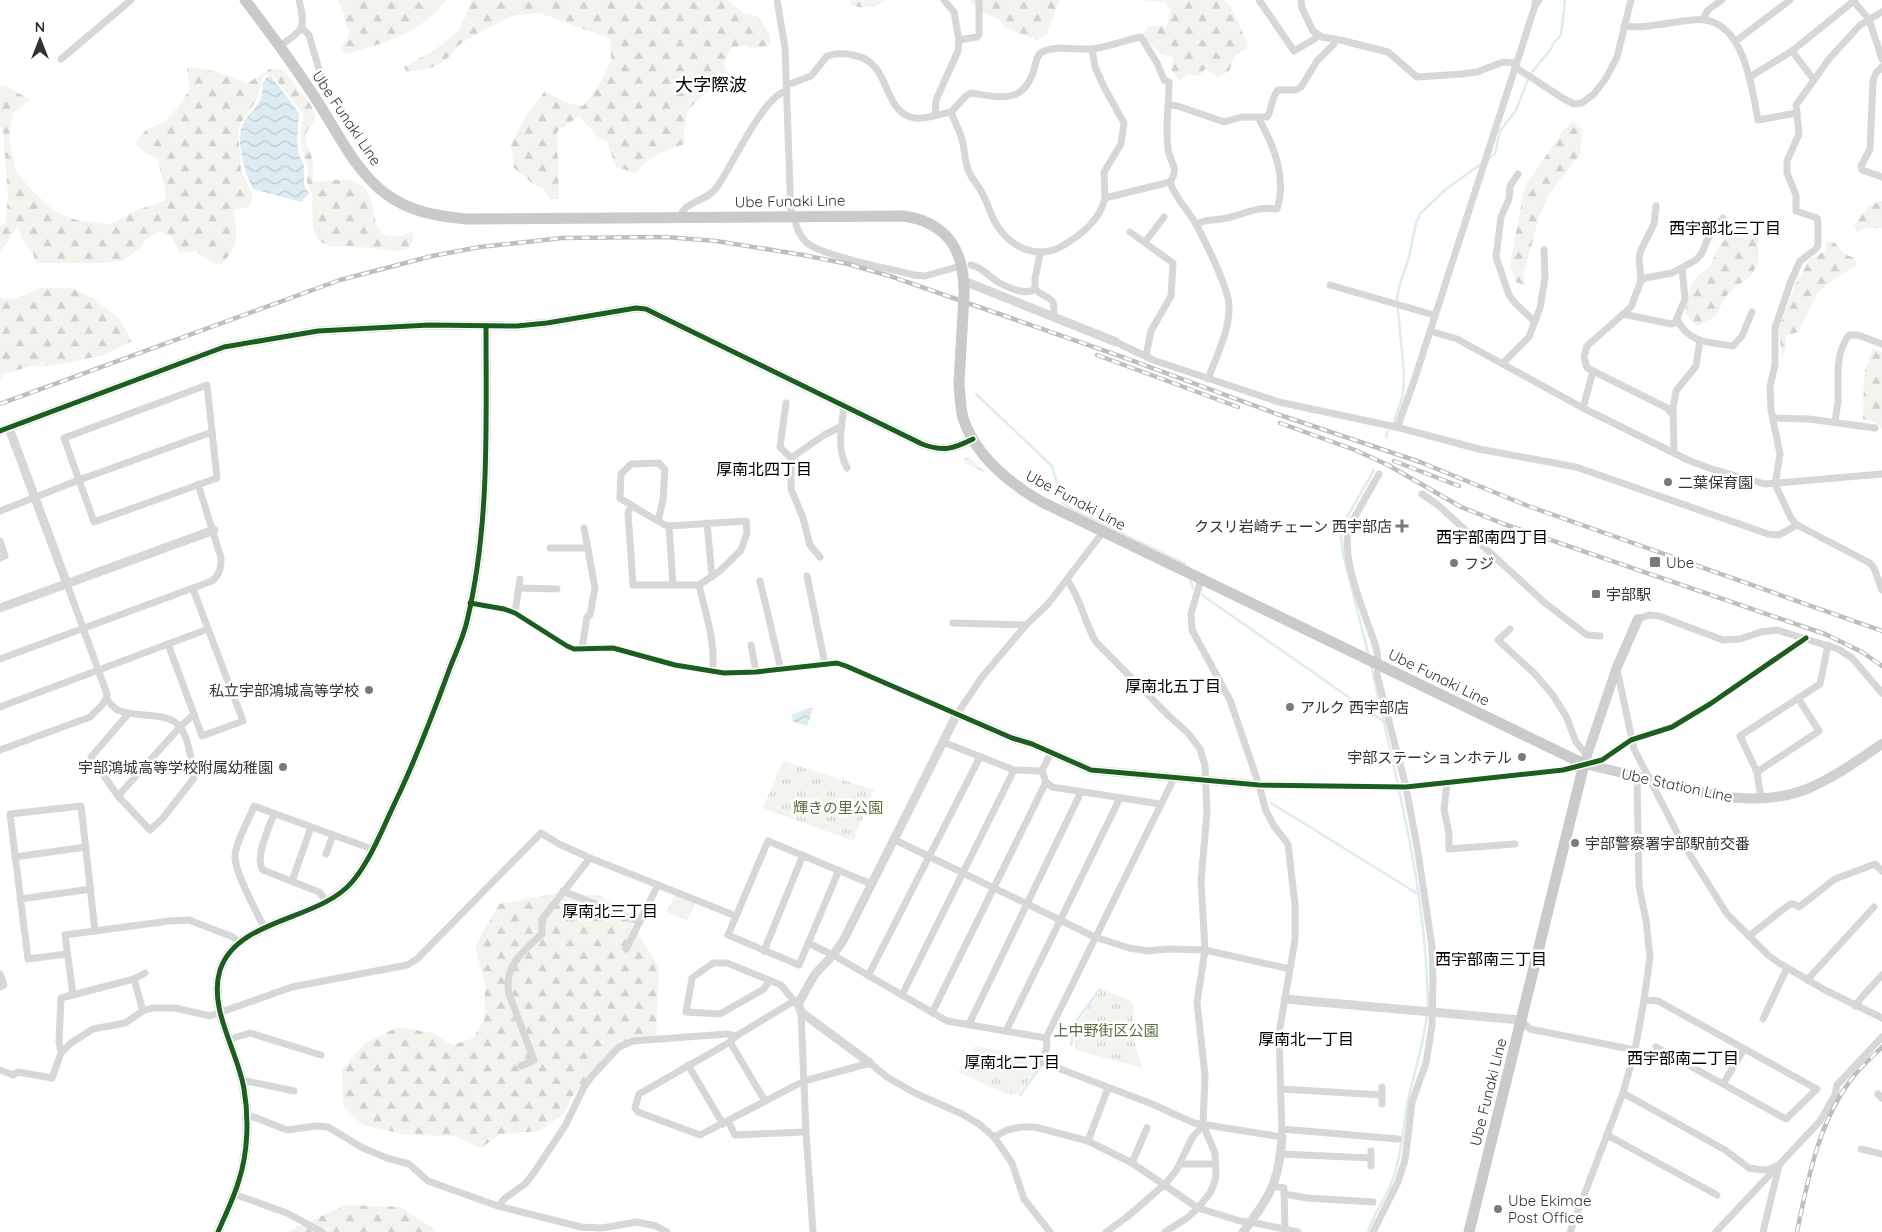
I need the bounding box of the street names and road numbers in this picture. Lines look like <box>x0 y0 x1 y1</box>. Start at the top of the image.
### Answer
street label: Ube Funaki Line <box>308 67 386 169</box>
street label: Ube Funaki Line <box>735 191 845 211</box>
street label: Ube Funaki Line <box>1023 466 1129 534</box>
street label: Ube Funaki Line <box>1385 644 1493 710</box>
street label: Ube Station Line <box>1620 764 1734 806</box>
street label: Ube Funaki Line <box>1465 1036 1511 1148</box>

